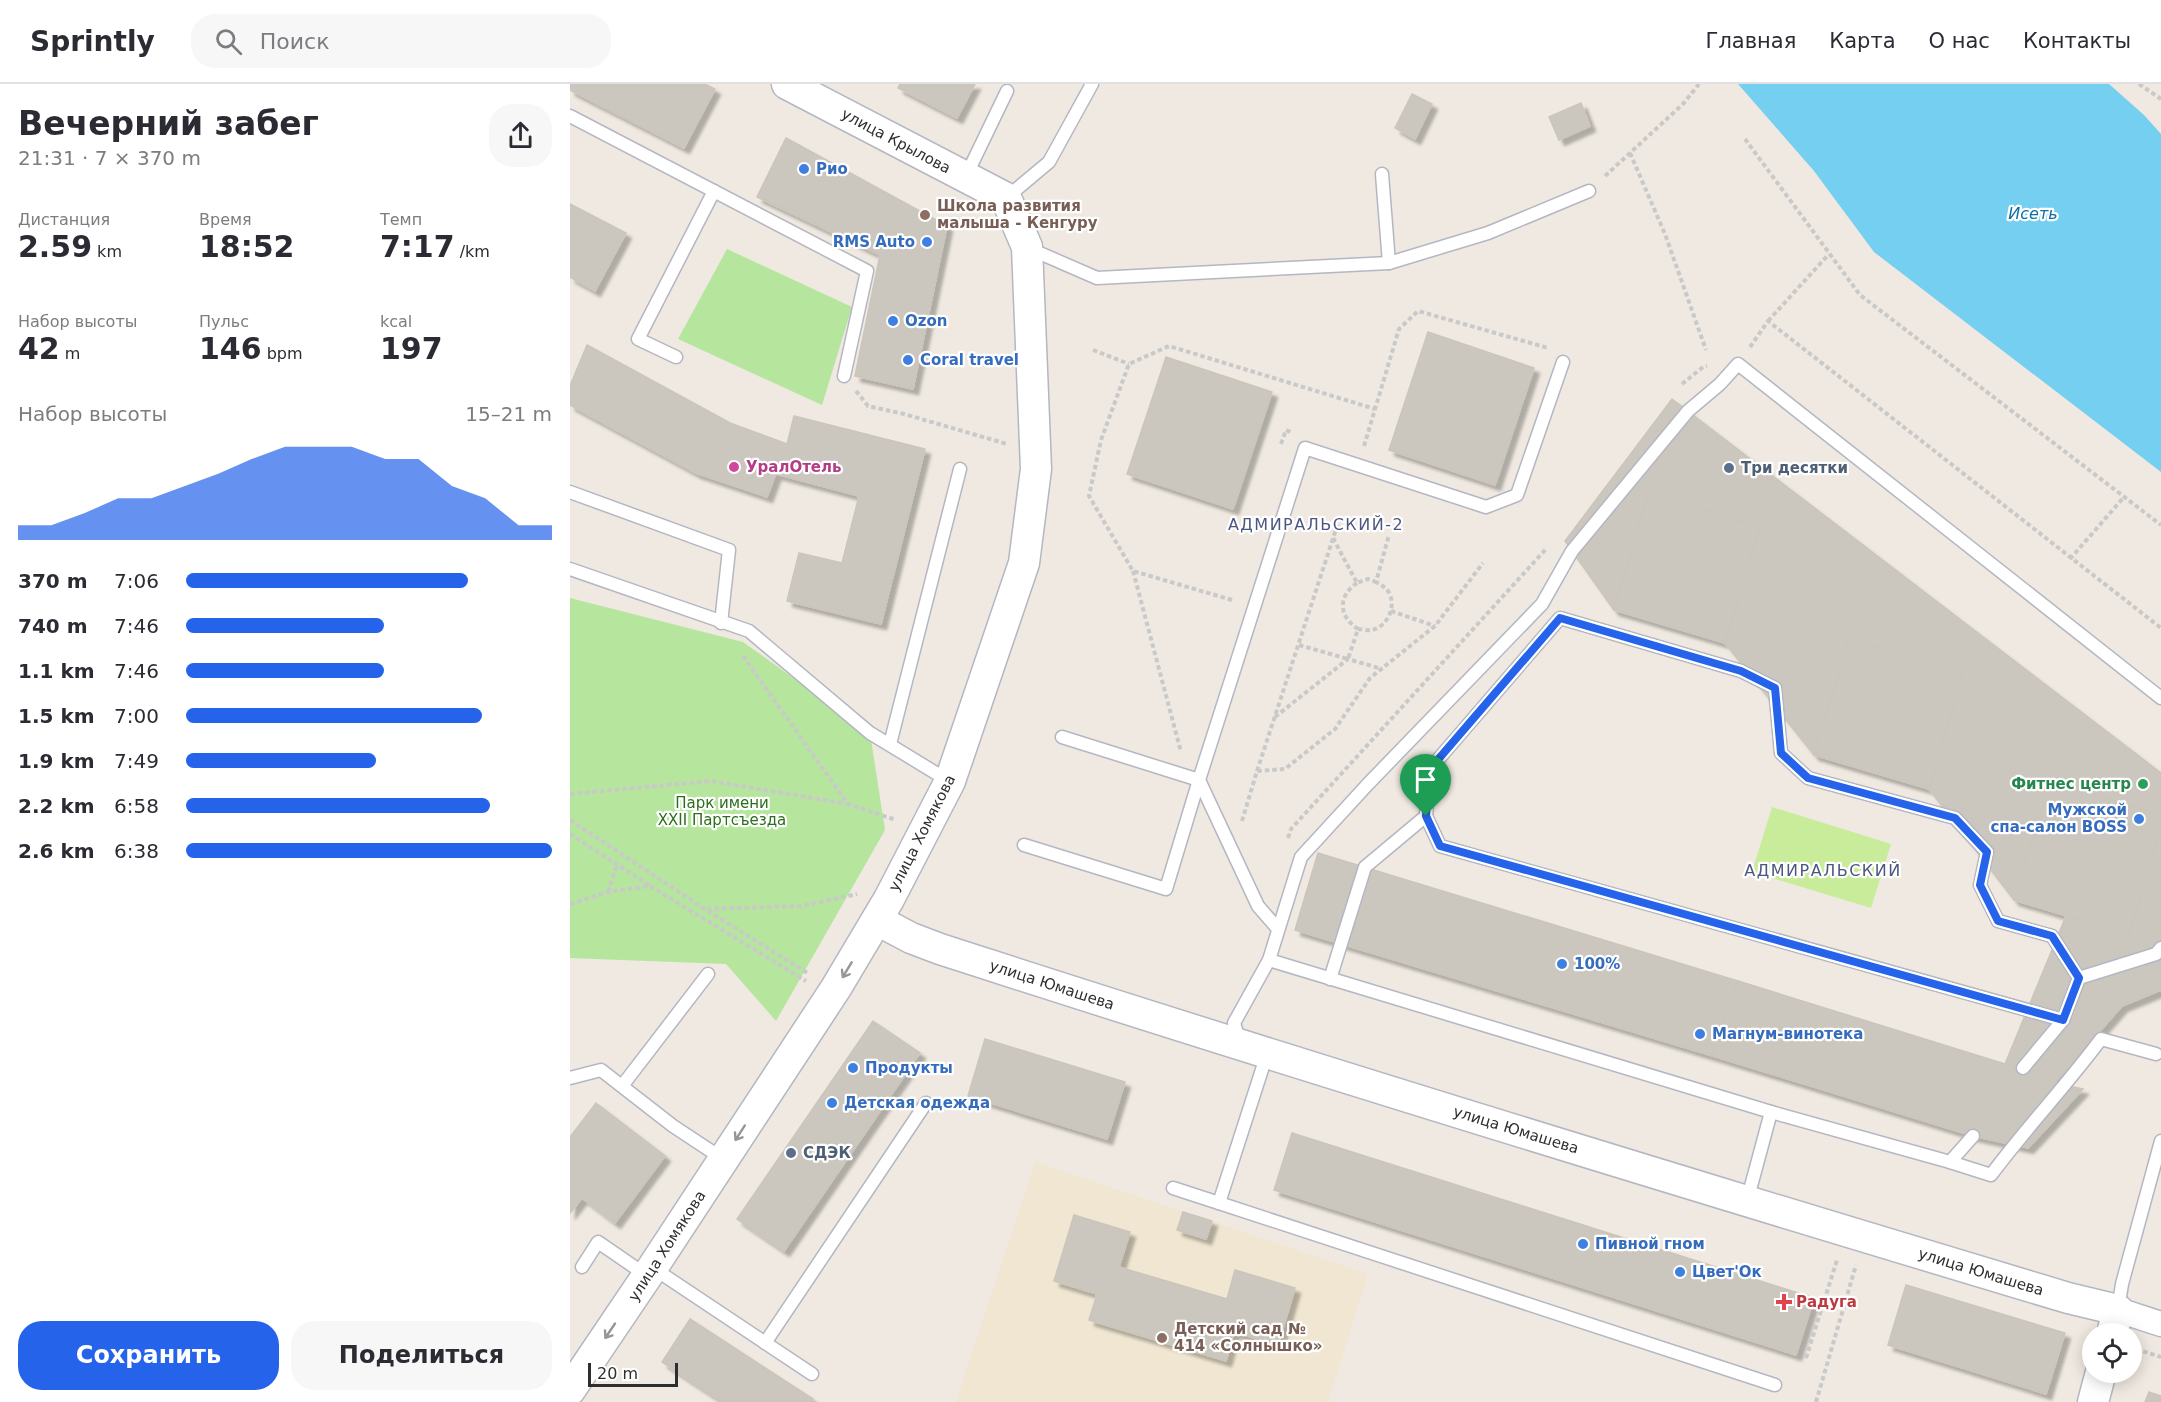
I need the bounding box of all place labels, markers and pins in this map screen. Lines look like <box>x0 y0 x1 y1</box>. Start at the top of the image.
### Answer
place label: Рио <box>816 160 848 178</box>
marker: Рио <box>797 162 811 176</box>
place label: Школа развития малыша - Кенгуру <box>937 197 1098 232</box>
marker: Школа развития малыша - Кенгуру <box>918 208 932 222</box>
place label: RMS Auto <box>833 233 915 251</box>
marker: RMS Auto <box>920 235 934 249</box>
place label: Ozon <box>905 312 947 330</box>
marker: Ozon <box>886 314 900 328</box>
place label: Coral travel <box>920 351 1019 369</box>
marker: Coral travel <box>901 353 915 367</box>
place label: УралОтель <box>746 458 842 476</box>
place label: Три десятки <box>1741 459 1848 477</box>
marker: УралОтель <box>727 460 741 474</box>
marker: Три десятки <box>1722 461 1736 475</box>
pin <box>1400 754 1451 816</box>
place label: Фитнес центр <box>2011 775 2131 793</box>
marker: Фитнес центр <box>2136 777 2150 791</box>
place label: Мужской спа-салон BOSS <box>1990 801 2127 836</box>
marker: Мужской спа-салон BOSS <box>2132 812 2146 826</box>
place label: 100% <box>1574 955 1620 973</box>
marker: 100% <box>1555 957 1569 971</box>
place label: Магнум-винотека <box>1712 1025 1863 1043</box>
marker: Магнум-винотека <box>1693 1027 1707 1041</box>
place label: Продукты <box>865 1059 953 1077</box>
marker: Продукты <box>846 1061 860 1075</box>
place label: Детская одежда <box>844 1094 990 1112</box>
marker: Детская одежда <box>825 1096 839 1110</box>
place label: СДЭК <box>803 1144 851 1162</box>
marker: СДЭК <box>784 1146 798 1160</box>
place label: Пивной гном <box>1595 1235 1705 1253</box>
marker: Пивной гном <box>1576 1237 1590 1251</box>
place label: Цвет'Ок <box>1692 1263 1762 1281</box>
marker: Цвет'Ок <box>1673 1265 1687 1279</box>
place label: Радуга <box>1796 1293 1857 1311</box>
marker: Радуга <box>1777 1295 1791 1309</box>
place label: Детский сад № 414 «Солнышко» <box>1174 1320 1323 1355</box>
marker: Детский сад № 414 «Солнышко» <box>1155 1331 1169 1345</box>

